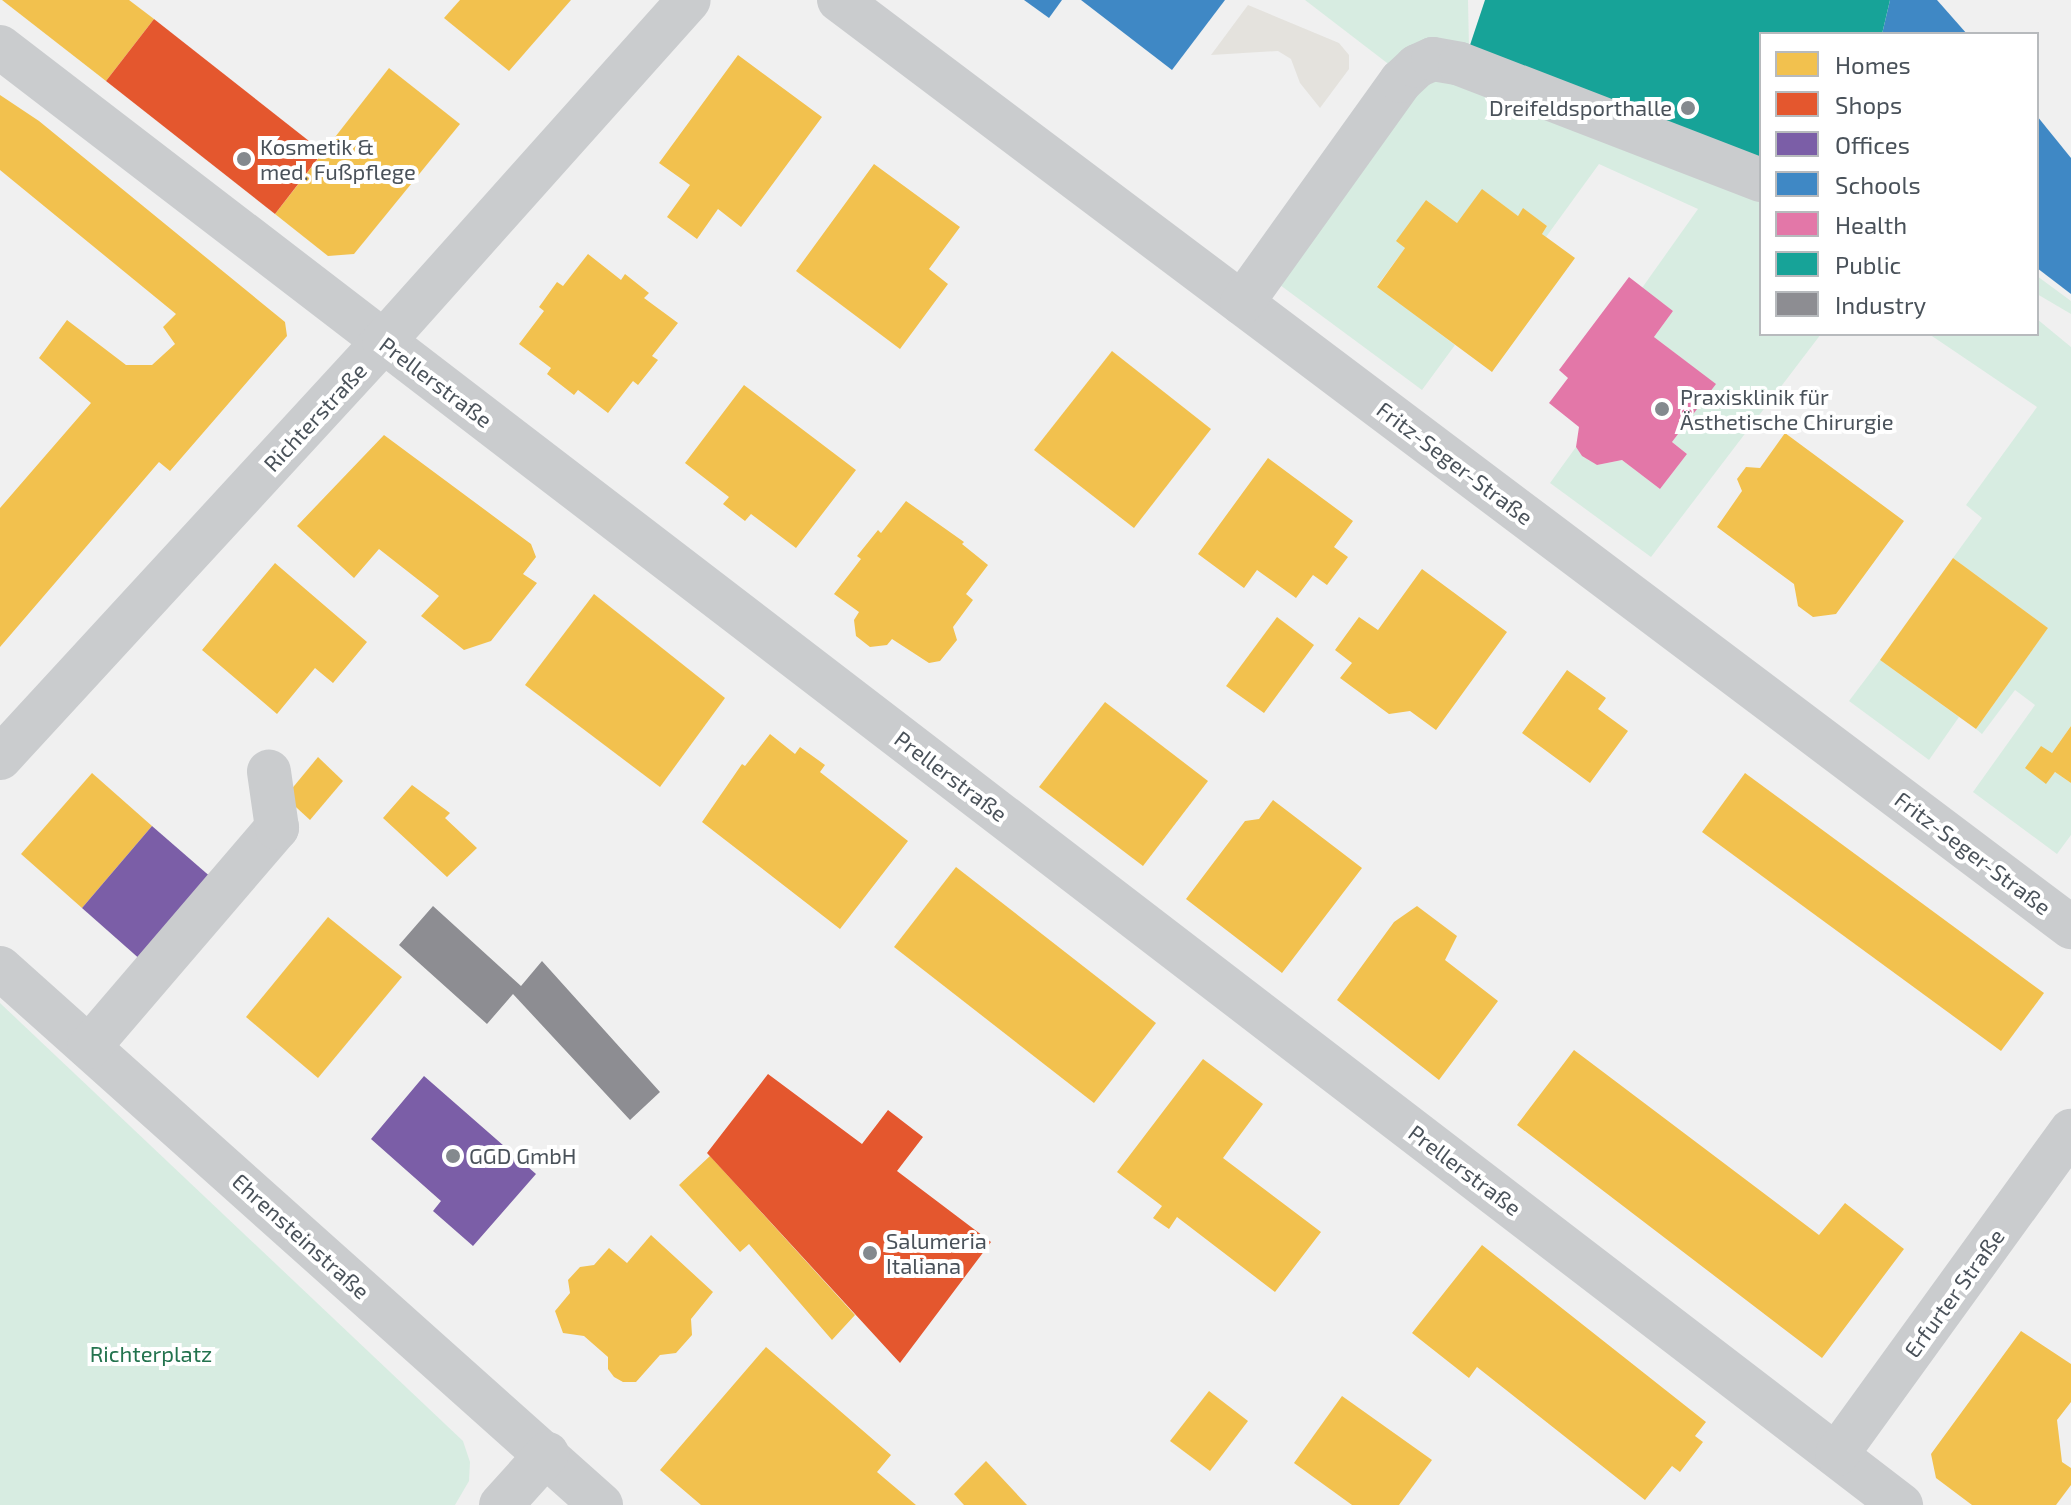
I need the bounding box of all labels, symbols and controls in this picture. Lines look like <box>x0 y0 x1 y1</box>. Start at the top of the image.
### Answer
legend <box>1759 32 2039 336</box>
text: Homes <box>1835 50 1911 79</box>
text: Shops <box>1835 90 1902 119</box>
place label: Dreifeldsporthalle <box>1489 95 1672 121</box>
marker: Dreifeldsporthalle <box>1679 99 1697 117</box>
text: Offices <box>1835 130 1910 159</box>
place label: Kosmetik & med. Fußpflege <box>260 133 416 184</box>
marker: Kosmetik & med. Fußpflege <box>235 150 253 168</box>
text: Schools <box>1835 170 1921 199</box>
text: Health <box>1835 210 1907 239</box>
text: Public <box>1835 250 1901 279</box>
text: Industry <box>1835 290 1926 319</box>
street label: Prellerstraße <box>374 331 498 433</box>
street label: Richterstraße <box>258 357 372 477</box>
place label: Praxisklinik für Ästhetische Chirurgie <box>1680 383 1894 434</box>
street label: Fritz-Seger-Straße <box>1372 396 1538 530</box>
marker: Praxisklinik für Ästhetische Chirurgie <box>1651 398 1673 420</box>
street label: Prellerstraße <box>889 725 1013 827</box>
street label: Fritz-Seger-Straße <box>1890 786 2056 920</box>
street label: Prellerstraße <box>1403 1119 1527 1221</box>
place label: GGD GmbH <box>469 1143 576 1169</box>
marker: GGD GmbH <box>444 1147 462 1165</box>
street label: Ehrensteinstraße <box>227 1168 375 1304</box>
street label: Erfurter Straße <box>1898 1223 2010 1363</box>
place label: Salumeria Italiana <box>886 1227 987 1278</box>
marker: Salumeria Italiana <box>861 1244 879 1262</box>
park label: Richterplatz <box>90 1341 212 1367</box>

